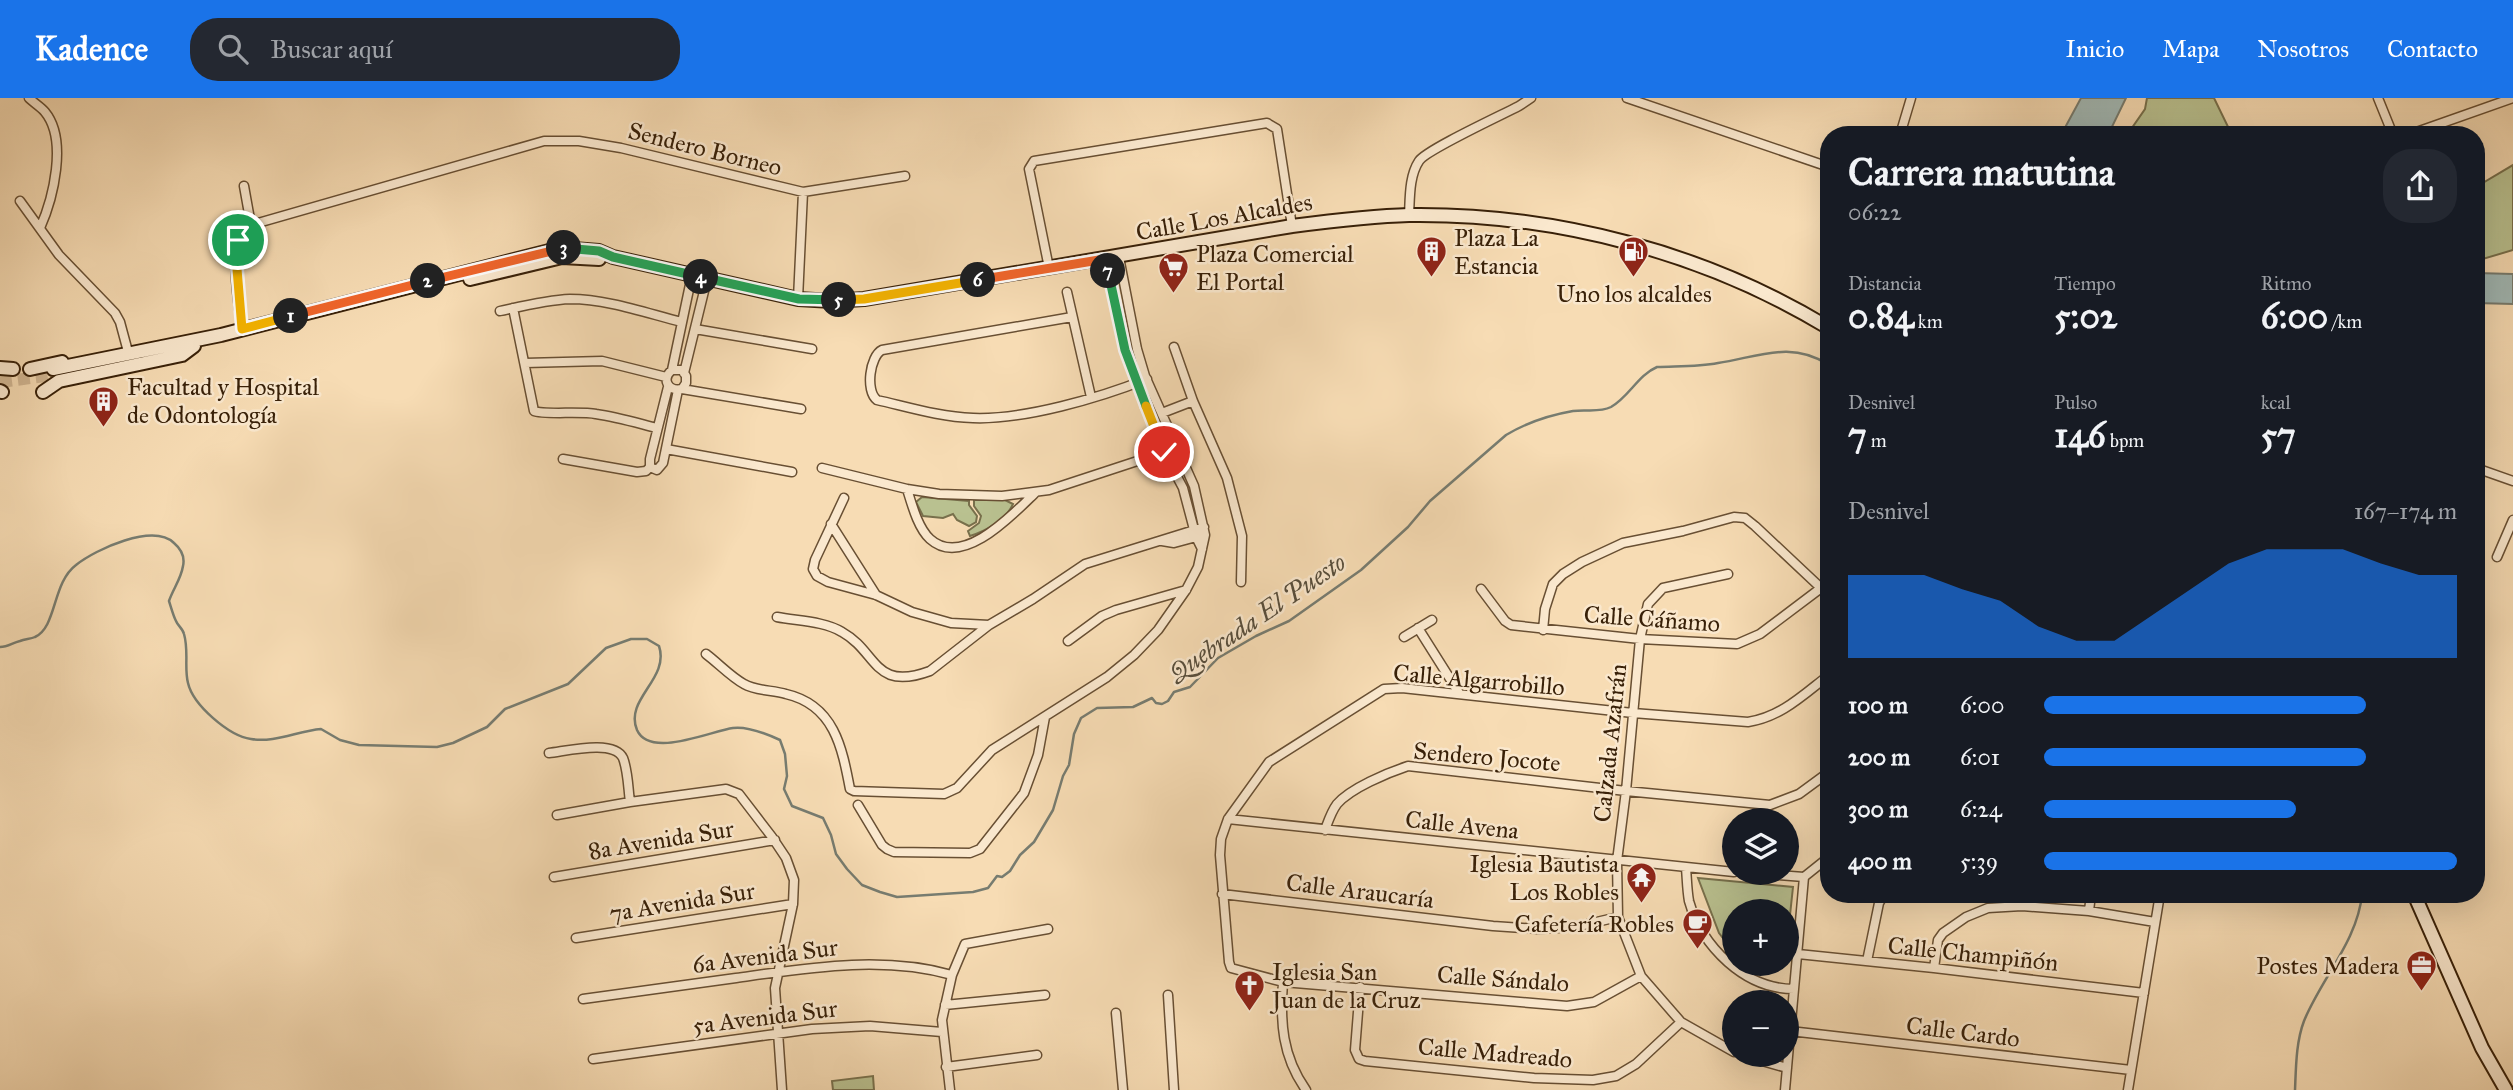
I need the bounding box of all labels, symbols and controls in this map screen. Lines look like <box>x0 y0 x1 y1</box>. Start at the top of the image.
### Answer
search box <box>190 18 680 81</box>
text: Kadence <box>35 29 148 69</box>
icon: search <box>214 30 252 68</box>
text: Buscar aquí <box>270 33 392 65</box>
text: Inicio <box>2066 34 2124 64</box>
text: Mapa <box>2162 34 2219 64</box>
text: Nosotros <box>2257 34 2349 64</box>
text: Contacto <box>2387 34 2478 64</box>
street label: Sendero Borneo <box>625 115 785 183</box>
text: Carrera matutina <box>1848 149 2115 195</box>
button: share <box>2383 149 2457 223</box>
street label: Calle Los Alcaldes <box>1133 187 1315 247</box>
text: 06:22 <box>1848 198 1902 226</box>
pin <box>208 210 268 270</box>
icon: arrive <box>219 221 257 259</box>
place label: Plaza La Estancia <box>1454 223 1539 281</box>
pin: 3 <box>546 230 582 266</box>
building icon: Plaza La Estancia <box>1414 235 1448 279</box>
fuel station icon: Uno los alcaldes <box>1617 235 1651 279</box>
text: 3 <box>560 236 567 259</box>
place label: Plaza Comercial El Portal <box>1196 239 1354 297</box>
supermarket icon: Plaza Comercial El Portal <box>1156 251 1190 295</box>
pin: 7 <box>1090 254 1126 288</box>
text: 7 <box>1102 259 1113 282</box>
pin: 4 <box>684 260 718 294</box>
pin: 6 <box>960 262 996 298</box>
pin: 2 <box>410 264 446 298</box>
text: 4 <box>695 265 706 288</box>
text: 6 <box>973 268 982 291</box>
text: 2 <box>423 269 432 292</box>
text: Distancia <box>1848 272 1921 295</box>
text: Tiempo <box>2054 272 2116 295</box>
text: Ritmo <box>2261 272 2312 295</box>
place label: Uno los alcaldes <box>1556 279 1712 309</box>
pin: 5 <box>822 282 856 318</box>
text: 5 <box>834 288 843 311</box>
text: 0.84 <box>1848 295 1914 338</box>
text: 5:02 <box>2054 295 2117 338</box>
text: 6:00 <box>2261 295 2328 338</box>
pin: 1 <box>274 298 308 333</box>
text: 1 <box>287 304 294 327</box>
text: km <box>1914 310 1943 333</box>
text: /km <box>2328 310 2362 333</box>
place label: Facultad y Hospital de Odontología <box>127 372 319 430</box>
building icon: Facultad y Hospital de Odontología <box>87 384 121 428</box>
text: Desnivel <box>1848 391 1915 414</box>
text: Pulso <box>2054 391 2097 414</box>
text: kcal <box>2261 391 2291 414</box>
text: 7 <box>1848 414 1867 457</box>
text: 146 <box>2054 414 2106 457</box>
text: 57 <box>2261 414 2296 457</box>
pin <box>1134 422 1194 482</box>
text: m <box>1867 429 1887 452</box>
text: bpm <box>2106 429 2144 452</box>
icon: check <box>1145 433 1183 471</box>
text: Desnivel <box>1848 497 1929 525</box>
text: 167–174 m <box>2354 497 2457 525</box>
water label: Quebrada El Puesto <box>1161 546 1352 689</box>
street label: Calle Cáñamo <box>1583 599 1721 639</box>
street label: Calle Algarrobillo <box>1392 658 1566 702</box>
street label: Calzada Azafrán <box>1587 662 1633 824</box>
text: 100 m <box>1848 691 1908 719</box>
text: 6:00 <box>1960 691 2004 719</box>
street label: Sendero Jocote <box>1412 736 1562 778</box>
text: 200 m <box>1848 743 1910 771</box>
text: 6:01 <box>1960 743 2000 771</box>
text: 300 m <box>1848 795 1908 823</box>
text: 6:24 <box>1960 795 2002 823</box>
street label: Calle Avena <box>1404 804 1521 846</box>
map controls <box>1722 808 1799 1067</box>
button: layers <box>1722 808 1799 885</box>
street label: 8a Avenida Sur <box>586 814 736 866</box>
text: 400 m <box>1848 847 1912 875</box>
text: 5:39 <box>1960 847 1998 875</box>
place label: Iglesia Bautista Los Robles <box>1469 849 1620 907</box>
temple icon: Iglesia Bautista Los Robles <box>1625 861 1659 905</box>
street label: Calle Araucaría <box>1284 867 1436 915</box>
street label: 7a Avenida Sur <box>607 876 757 928</box>
button: + <box>1722 899 1799 976</box>
cafe icon: Cafetería Robles <box>1680 907 1714 951</box>
place label: Cafetería Robles <box>1515 909 1674 939</box>
street label: Calle Champiñón <box>1886 930 2060 978</box>
street label: 6a Avenida Sur <box>690 932 840 980</box>
office icon: Postes Madera <box>2405 949 2439 993</box>
place label: Postes Madera <box>2256 951 2400 981</box>
place label: Iglesia San Juan de la Cruz <box>1269 957 1421 1015</box>
street label: Calle Sándalo <box>1436 959 1570 999</box>
church icon: Iglesia San Juan de la Cruz <box>1232 969 1266 1013</box>
button: − <box>1722 990 1799 1067</box>
street label: 5a Avenida Sur <box>691 993 839 1041</box>
street label: Calle Cardo <box>1904 1010 2022 1054</box>
street label: Calle Madreado <box>1417 1031 1573 1075</box>

